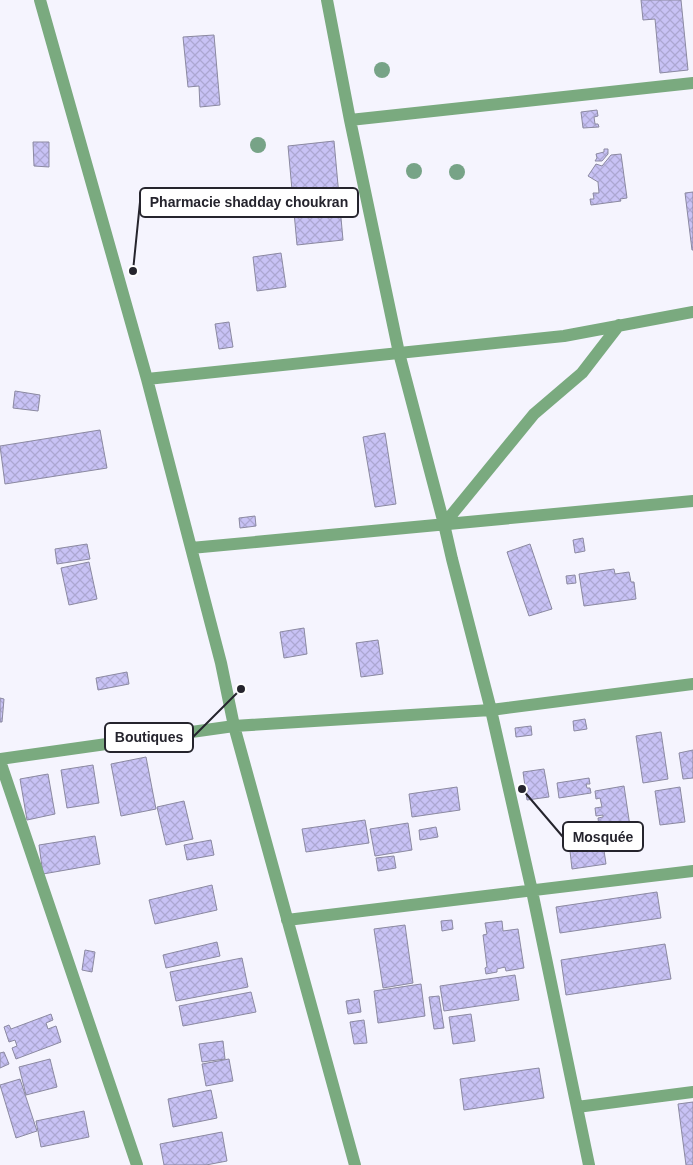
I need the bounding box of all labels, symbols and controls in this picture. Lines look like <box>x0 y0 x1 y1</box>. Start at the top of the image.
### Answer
callout: Pharmacie shadday choukran <box>140 188 358 217</box>
text: Pharmacie shadday choukran <box>150 194 348 210</box>
callout: Boutiques <box>105 723 193 752</box>
text: Boutiques <box>115 729 183 745</box>
callout: Mosquée <box>563 822 643 851</box>
text: Mosquée <box>573 829 634 845</box>

